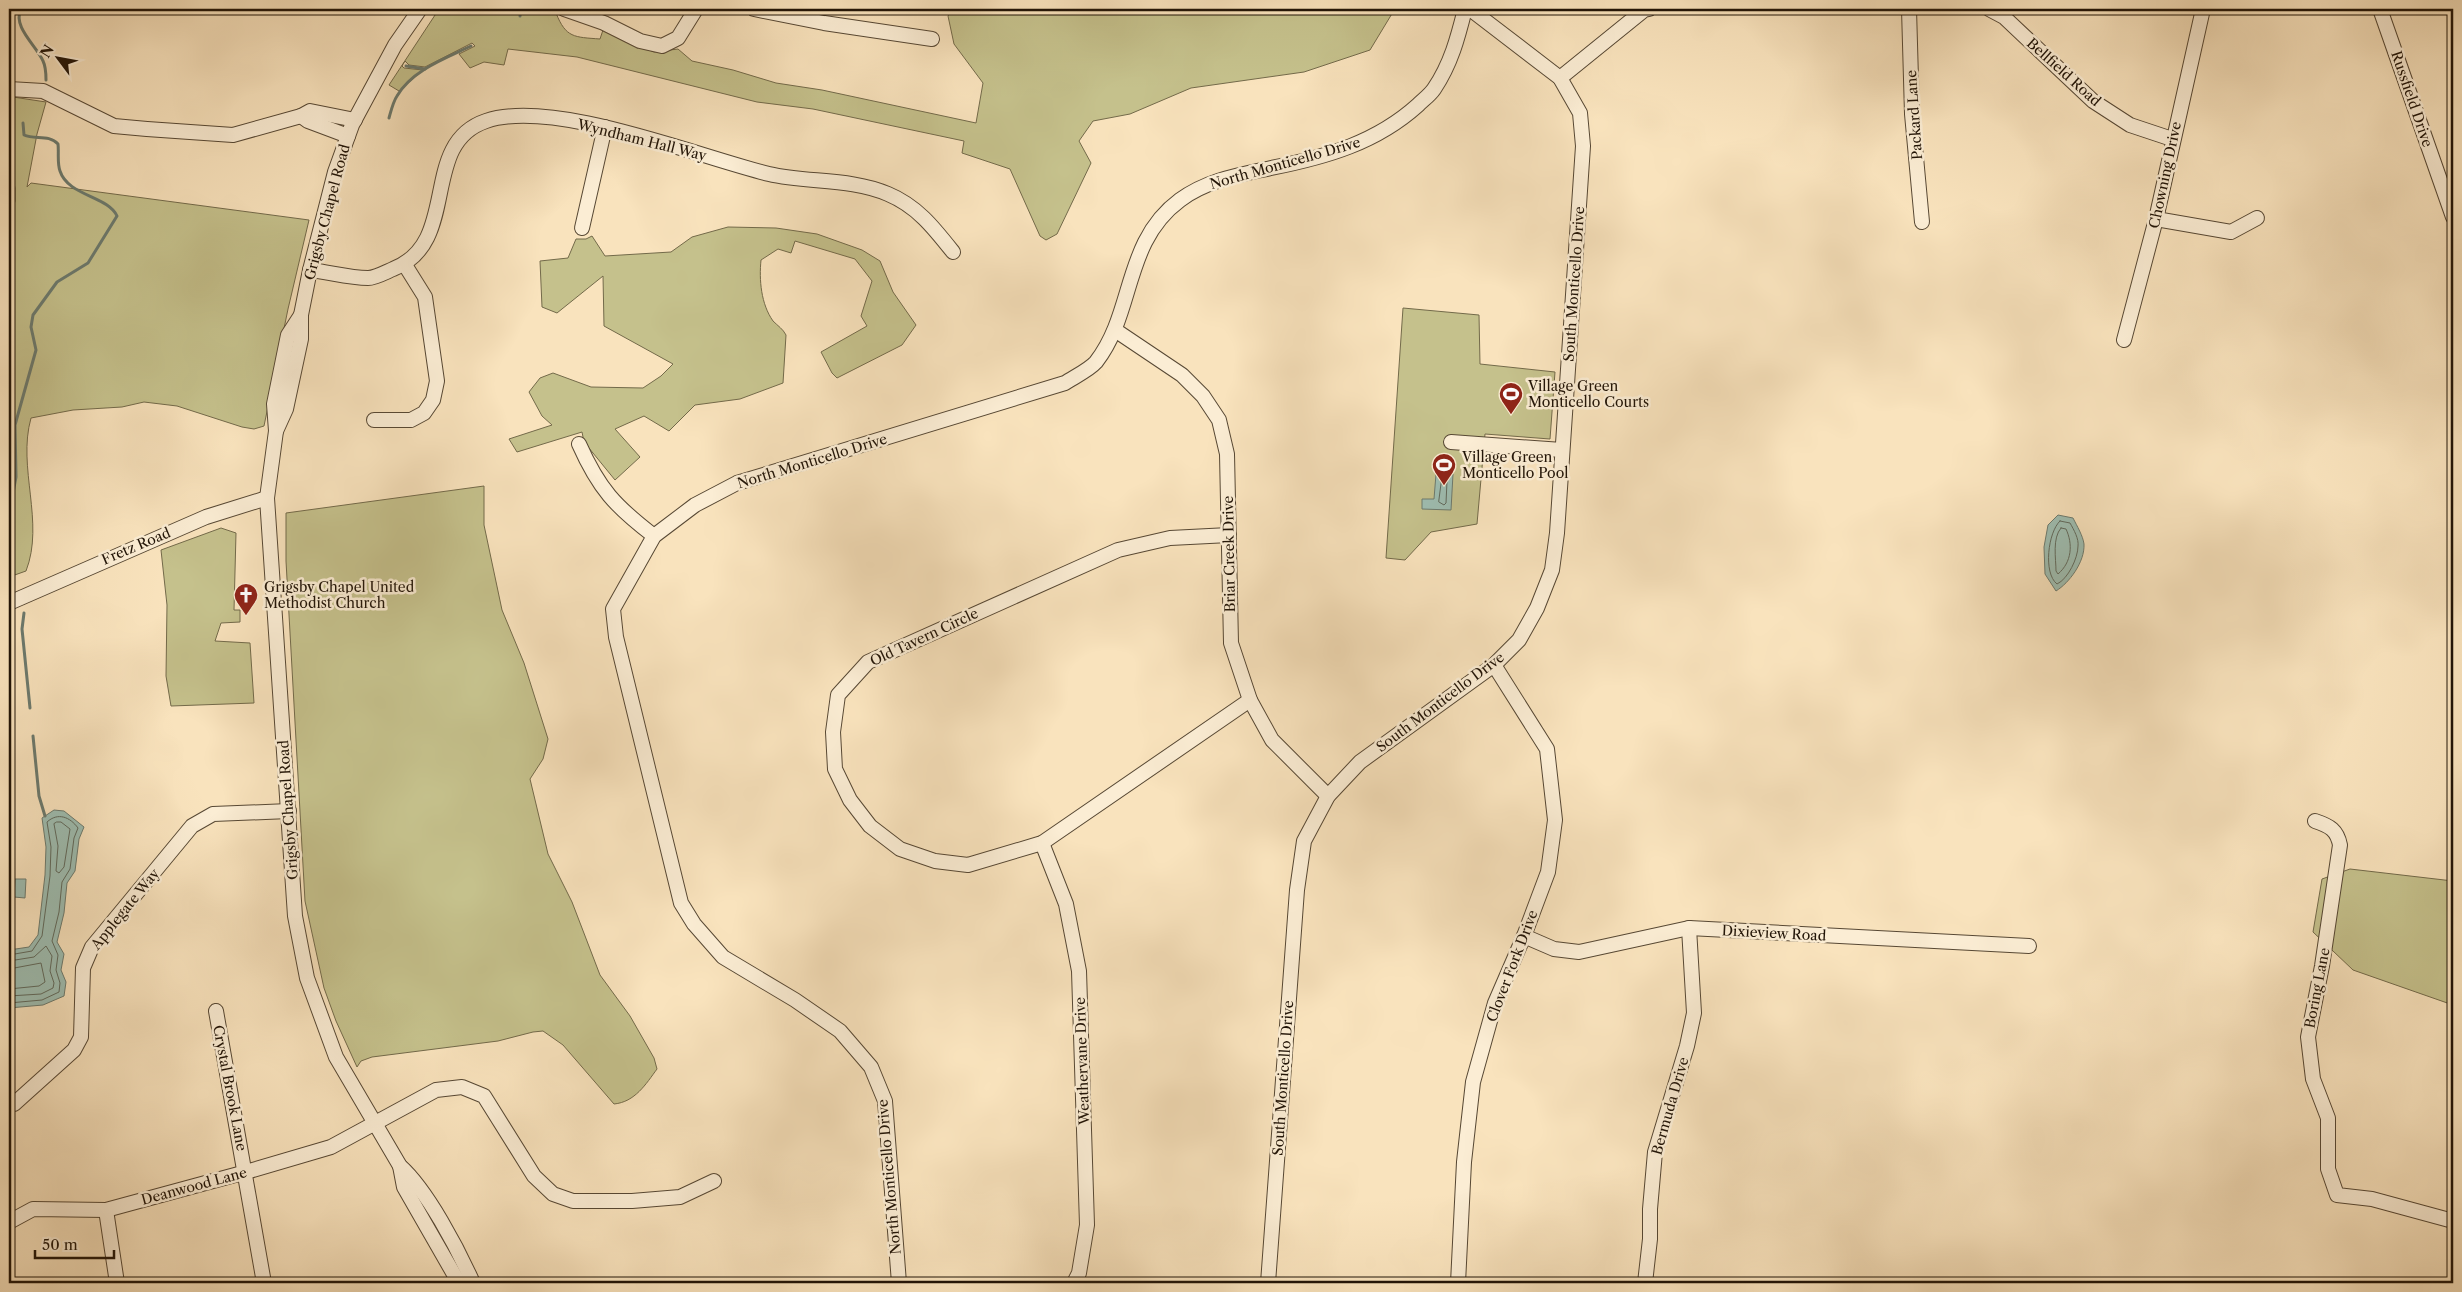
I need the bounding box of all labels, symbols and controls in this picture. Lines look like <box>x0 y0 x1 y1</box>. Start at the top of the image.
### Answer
north arrow <box>32 32 82 82</box>
street label: Bellfield Road <box>2023 34 2105 110</box>
text: N <box>36 41 58 61</box>
street label: Russfield Drive <box>2387 49 2437 150</box>
street label: Packard Lane <box>1902 69 1926 161</box>
street label: Wyndham Hall Way <box>575 115 709 165</box>
street label: Chowning Drive <box>2145 120 2185 230</box>
street label: North Monticello Drive <box>1208 133 1362 193</box>
street label: Grigsby Chapel Road <box>300 142 354 282</box>
street label: South Monticello Drive <box>1560 206 1588 362</box>
place label: Village Green Monticello Courts <box>1527 377 1649 411</box>
sports icon: Village Green Monticello Courts <box>1498 381 1524 415</box>
street label: North Monticello Drive <box>735 430 889 492</box>
place label: Village Green Monticello Pool <box>1461 448 1568 482</box>
sports icon: Village Green Monticello Pool <box>1431 452 1457 486</box>
street label: Briar Creek Drive <box>1219 495 1239 613</box>
street label: Fretz Road <box>99 523 174 569</box>
place label: Grigsby Chapel United Methodist Church <box>264 578 415 612</box>
church icon: Grigsby Chapel United Methodist Church <box>233 582 259 616</box>
street label: Old Tavern Circle <box>867 604 981 670</box>
street label: South Monticello Drive <box>1372 648 1508 756</box>
street label: Grigsby Chapel Road <box>274 739 302 880</box>
street label: Applegate Way <box>86 865 163 954</box>
street label: Clover Fork Drive <box>1482 907 1542 1025</box>
street label: Dixieview Road <box>1721 921 1827 945</box>
street label: Boring Lane <box>2300 946 2334 1030</box>
street label: Weathervane Drive <box>1071 997 1093 1126</box>
street label: South Monticello Drive <box>1269 1000 1297 1156</box>
street label: Crystal Brook Lane <box>209 1024 251 1153</box>
street label: Bermuda Drive <box>1647 1055 1693 1157</box>
street label: North Monticello Drive <box>873 1099 905 1255</box>
street label: Deanwood Lane <box>139 1163 249 1209</box>
scale bar <box>35 1227 114 1259</box>
text: 50 m <box>42 1235 78 1254</box>

